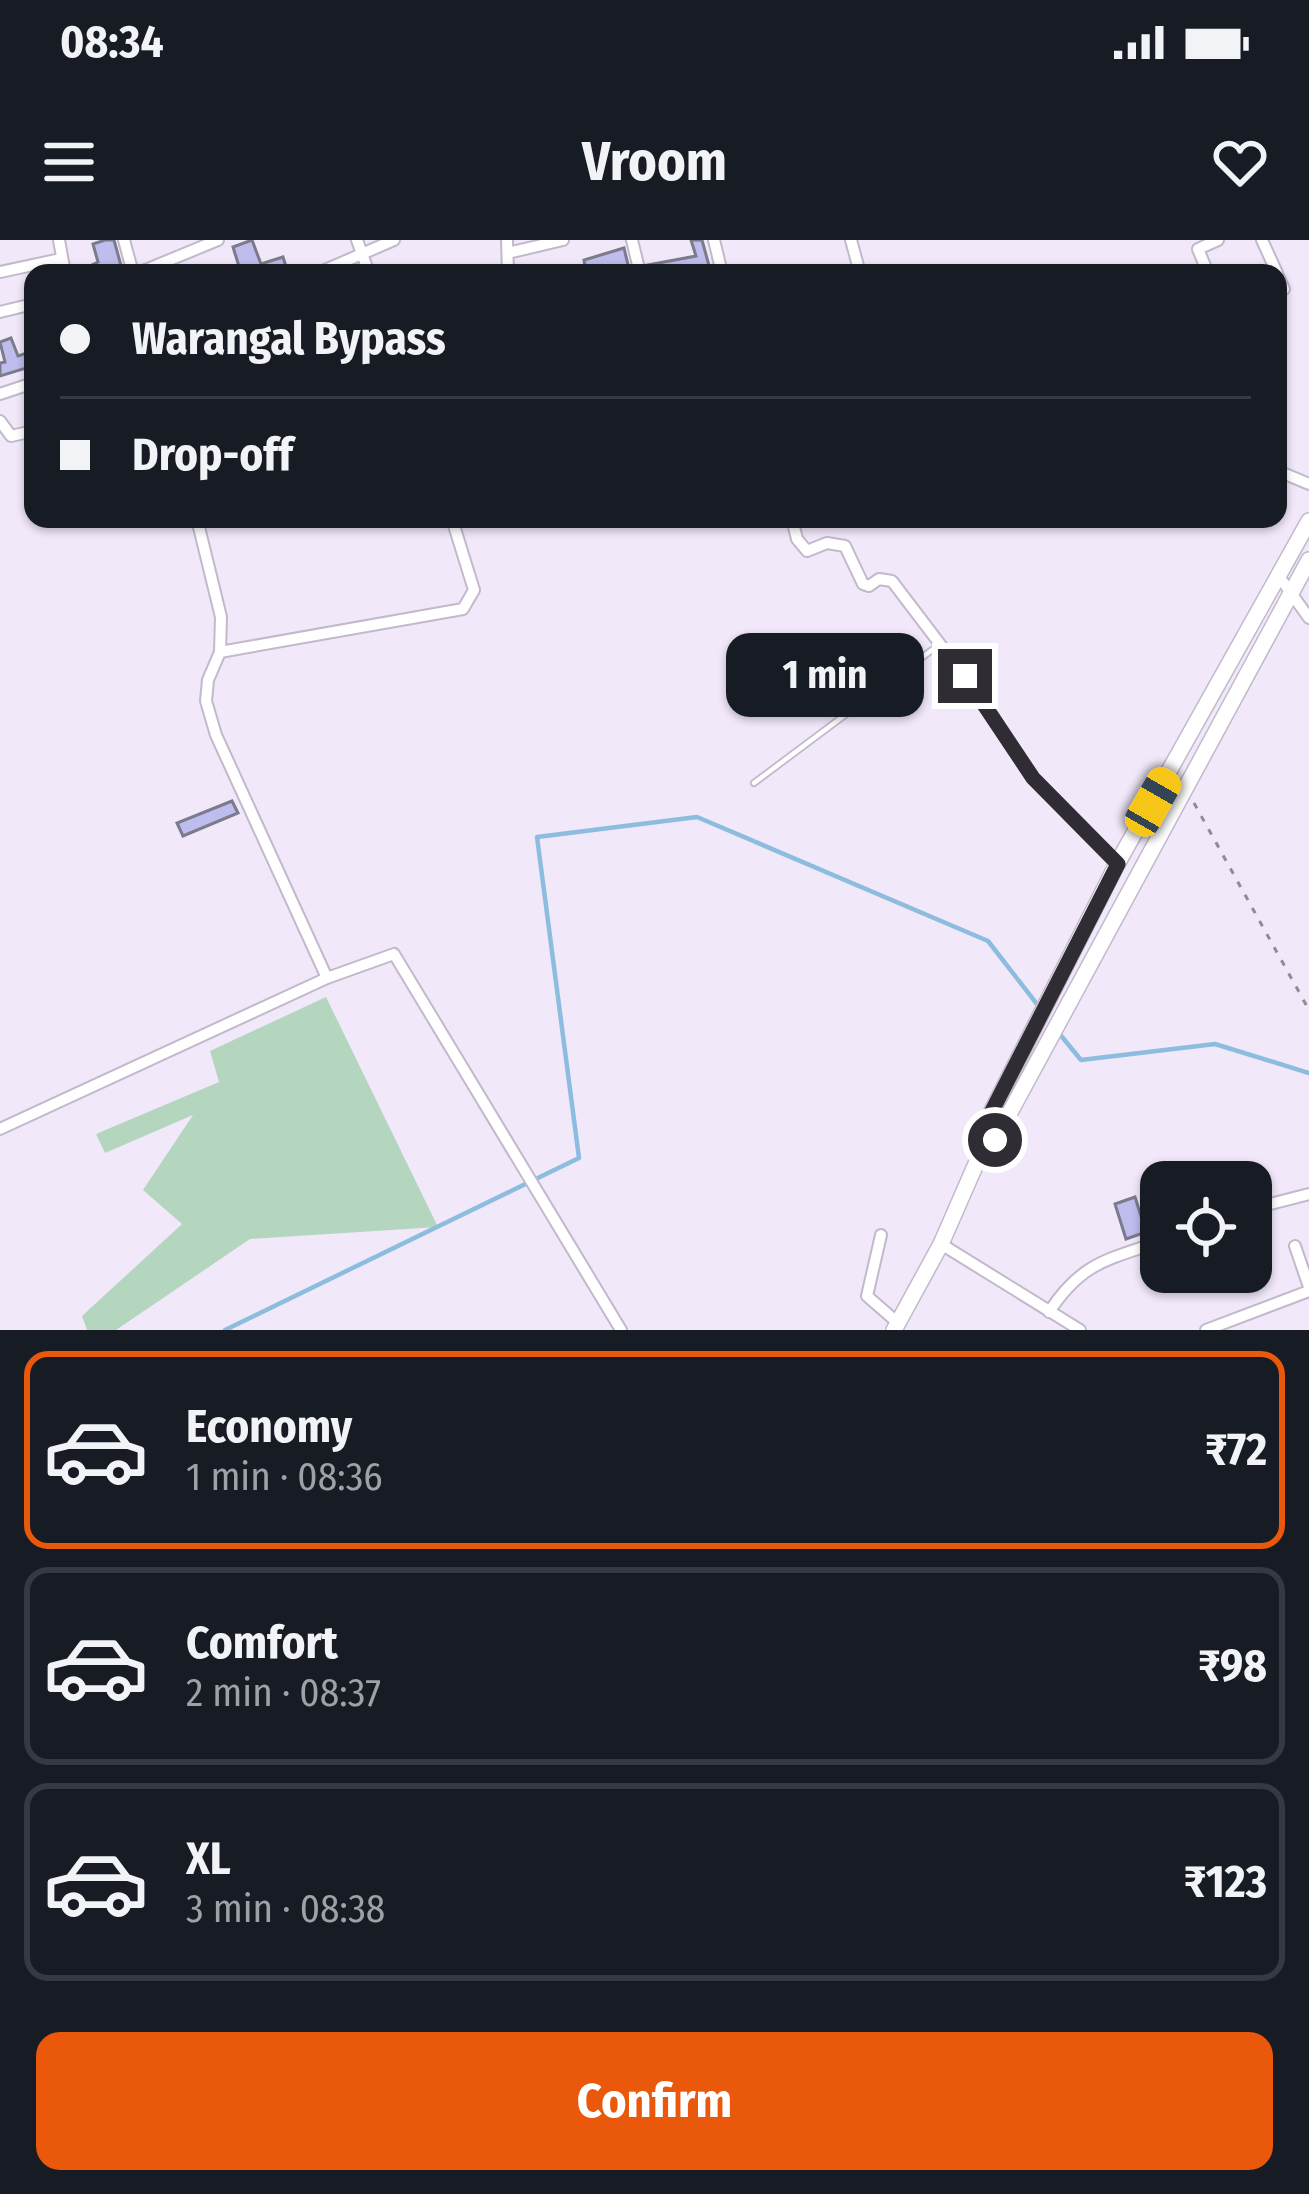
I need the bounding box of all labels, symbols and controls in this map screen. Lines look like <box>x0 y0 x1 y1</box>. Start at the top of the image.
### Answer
text: 08:34 <box>60 15 164 69</box>
icon: menu <box>36 129 102 195</box>
icon: heart <box>1207 129 1273 195</box>
text: Vroom <box>582 130 727 194</box>
text: Warangal Bypass <box>132 312 446 366</box>
text: Drop-off <box>132 428 293 482</box>
callout: 1 min <box>725 634 923 718</box>
route end <box>938 649 992 703</box>
text: 1 min <box>783 652 867 698</box>
car <box>1119 762 1187 842</box>
route start <box>968 1113 1022 1167</box>
map controls <box>1140 1161 1272 1293</box>
button: locate <box>1140 1161 1272 1293</box>
icon: car <box>42 1396 150 1504</box>
text: Economy <box>186 1400 352 1454</box>
text: ₹72 <box>1205 1423 1267 1477</box>
text: 1 min · 08:36 <box>186 1454 383 1500</box>
icon: car <box>42 1612 150 1720</box>
text: Comfort <box>186 1616 338 1670</box>
text: ₹98 <box>1198 1639 1267 1693</box>
text: 2 min · 08:37 <box>186 1670 381 1716</box>
icon: car <box>42 1828 150 1936</box>
text: XL <box>186 1832 231 1886</box>
text: ₹123 <box>1184 1855 1267 1909</box>
text: 3 min · 08:38 <box>186 1886 385 1932</box>
button: Confirm <box>36 2032 1273 2170</box>

